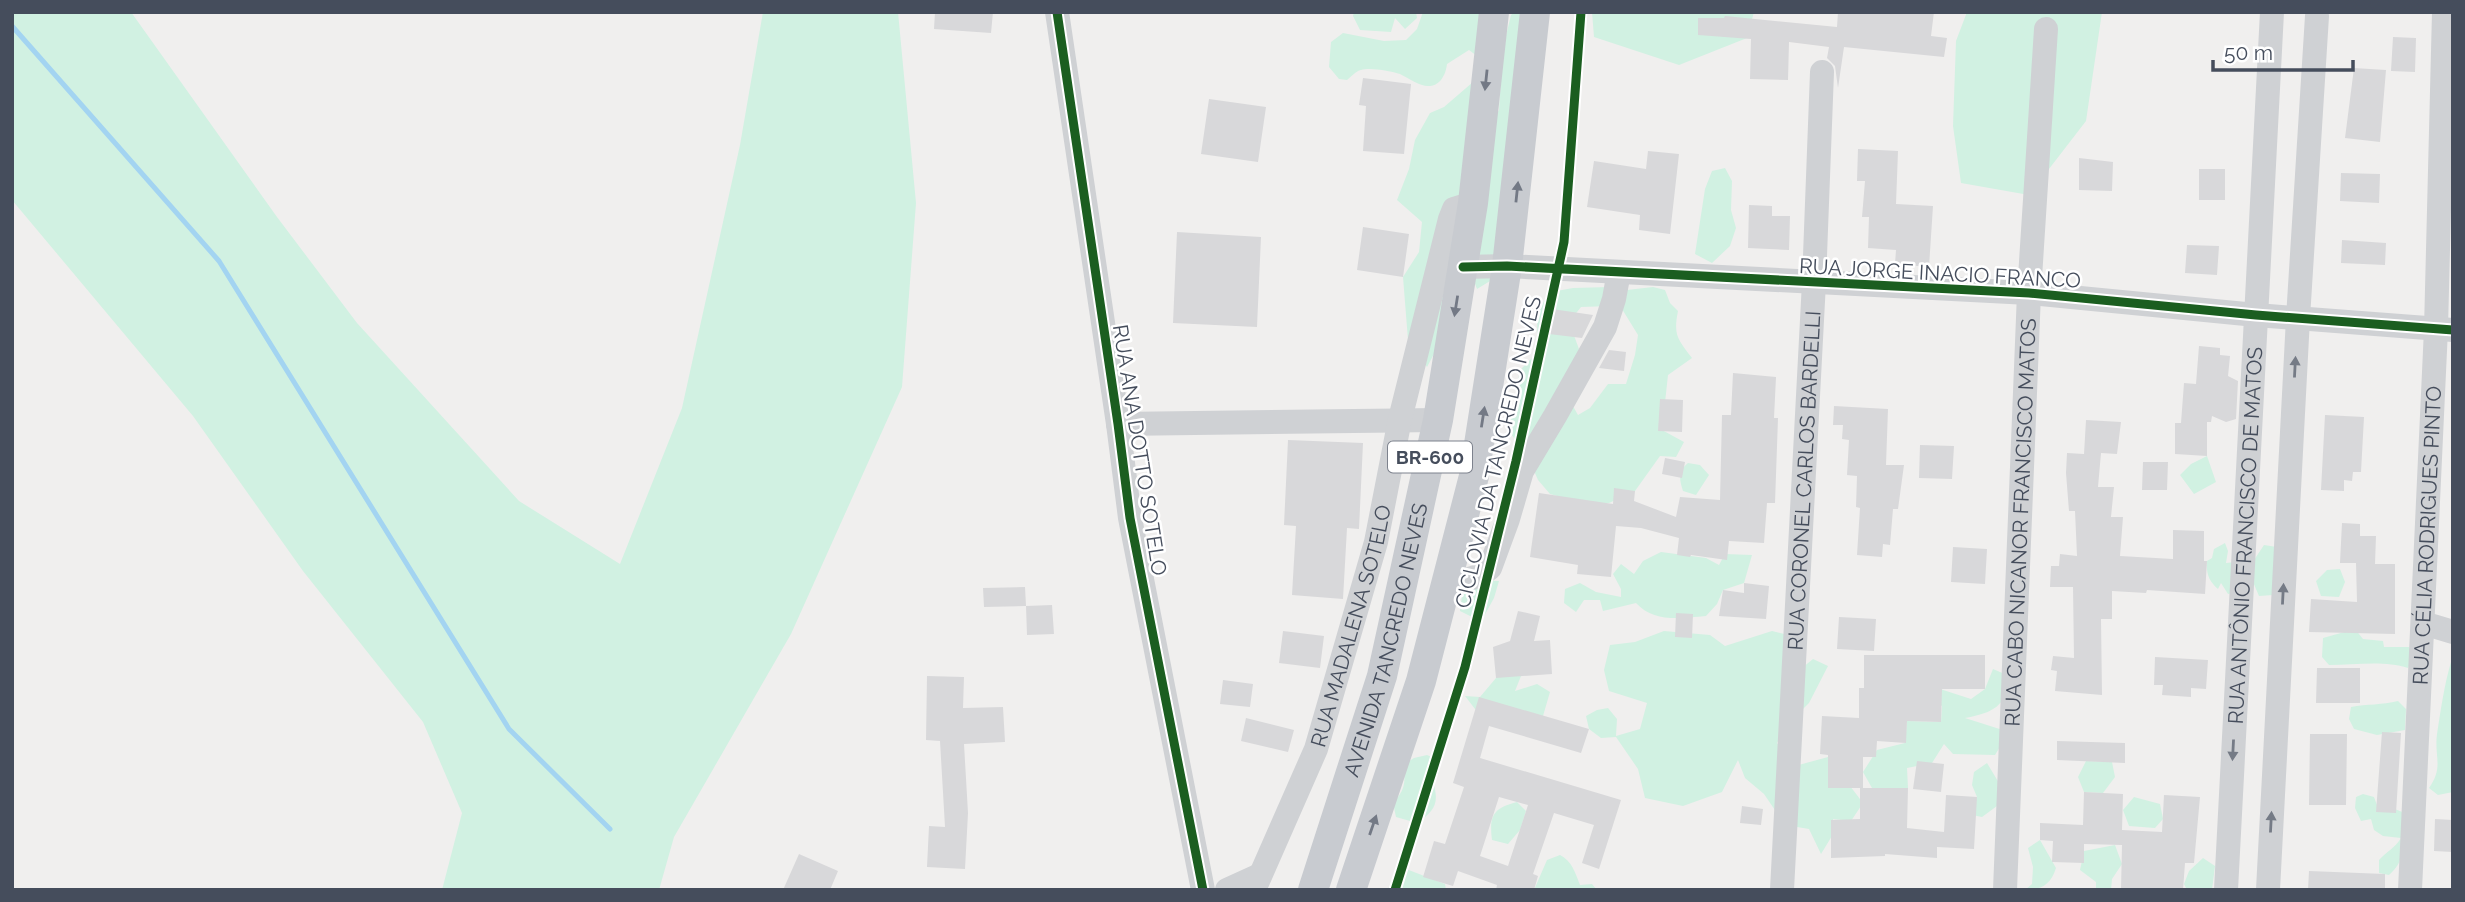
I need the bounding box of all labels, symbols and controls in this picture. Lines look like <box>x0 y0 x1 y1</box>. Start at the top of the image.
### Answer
scale bar <box>2213 28 2353 72</box>
text: 50 m <box>2224 40 2273 65</box>
one-way arrow <box>1481 69 1492 91</box>
one-way arrow <box>1511 181 1522 203</box>
street label: RUA JORGE INACIO FRANCO <box>1798 253 2082 293</box>
street label: CICLOVIA DA TANCREDO NEVES <box>1450 293 1546 610</box>
one-way arrow <box>1450 295 1461 317</box>
street label: RUA CORONEL CARLOS BARDELLI <box>1782 310 1825 651</box>
street label: RUA CABO NICANOR FRANCISCO MATOS <box>1999 317 2040 727</box>
street label: RUA ANA DOTTO SOTELO <box>1108 323 1172 577</box>
street label: RUA ANTÔNIO FRANCISCO DE MATOS <box>2222 346 2267 725</box>
one-way arrow <box>2290 356 2301 378</box>
street label: RUA CÉLIA RODRIGUES PINTO <box>2407 385 2446 685</box>
one-way arrow <box>1478 406 1489 428</box>
road number: BR-600 <box>1388 442 1472 472</box>
street label: AVENIDA TANCREDO NEVES <box>1338 500 1432 780</box>
street label: RUA MADALENA SOTELO <box>1305 503 1395 750</box>
one-way arrow <box>2278 583 2289 605</box>
one-way arrow <box>2228 740 2239 762</box>
one-way arrow <box>2266 810 2277 832</box>
one-way arrow <box>1368 814 1379 835</box>

